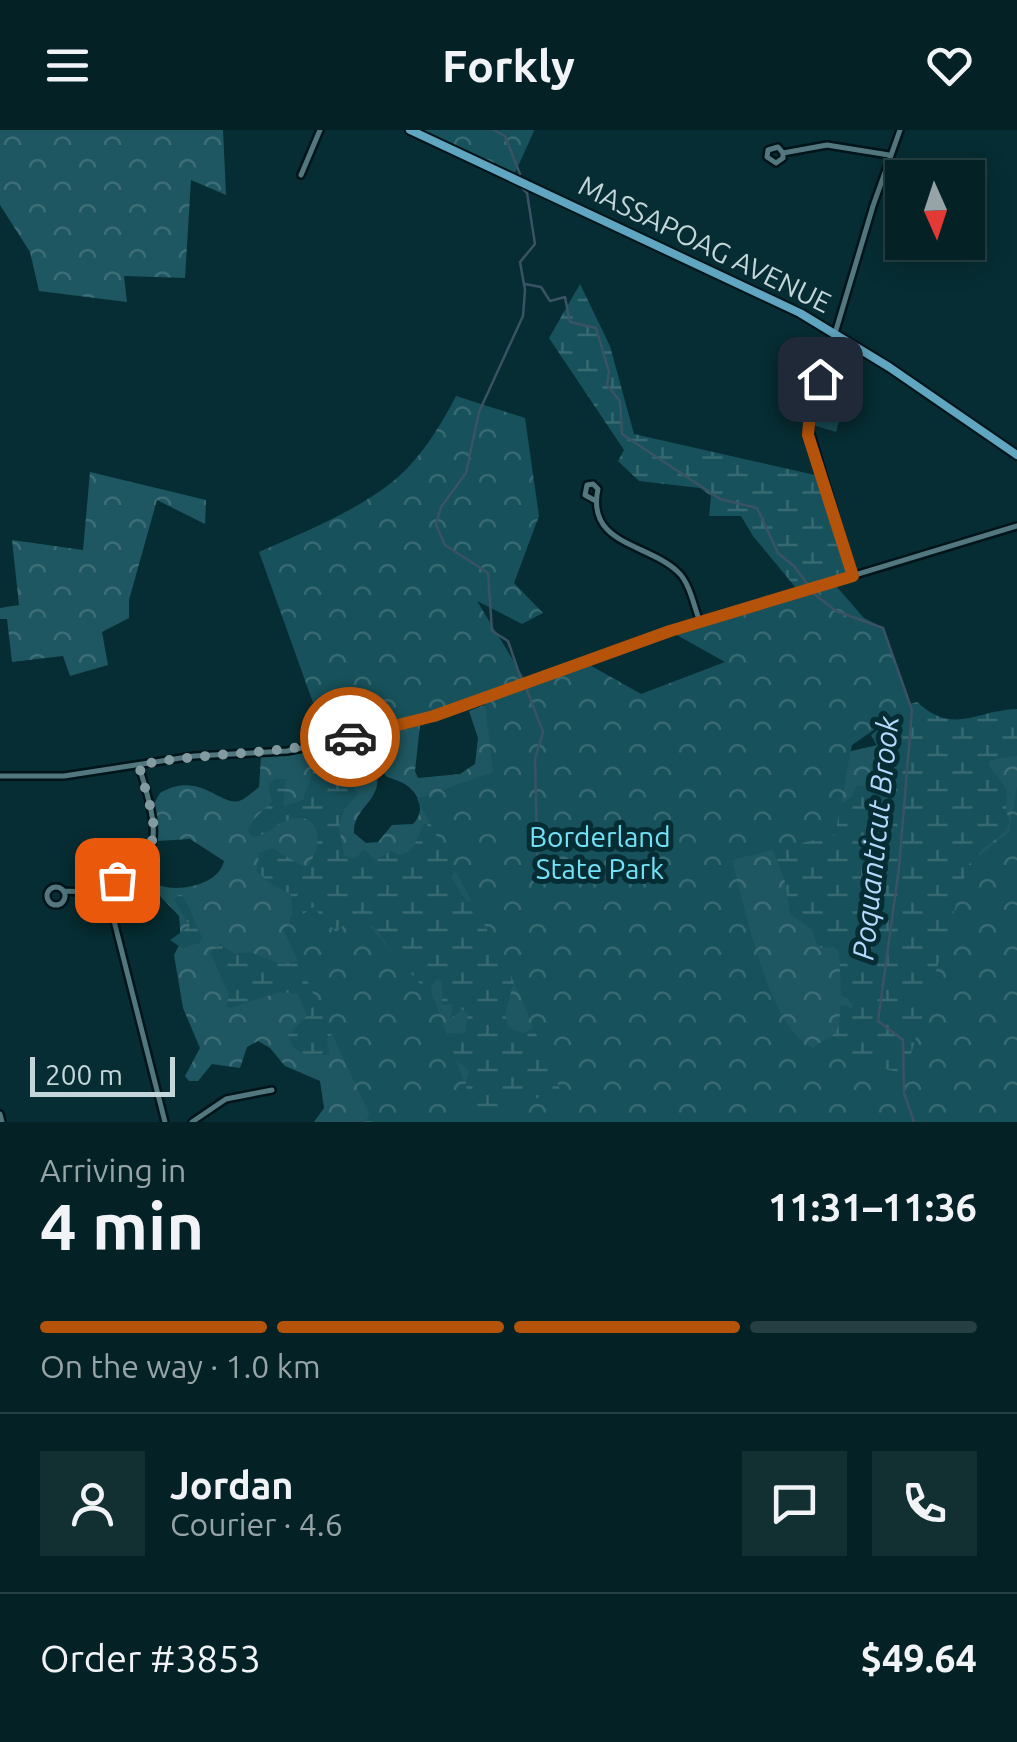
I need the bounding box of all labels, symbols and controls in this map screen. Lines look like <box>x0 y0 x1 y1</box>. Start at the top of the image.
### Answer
icon: menu <box>40 38 95 93</box>
icon: heart <box>922 38 977 93</box>
text: Forkly <box>442 40 575 91</box>
north arrow <box>885 160 985 260</box>
map controls <box>885 160 985 260</box>
street label: MASSAPOAG AVENUE <box>574 169 836 318</box>
pin <box>778 337 863 422</box>
icon: home <box>793 352 848 407</box>
courier <box>300 687 400 787</box>
icon: car <box>323 710 378 765</box>
water label: Poquanticut Brook <box>845 714 905 962</box>
park label: Borderland State Park <box>529 821 671 884</box>
pin <box>75 838 160 923</box>
icon: bag <box>90 853 145 908</box>
scale bar <box>30 1052 175 1096</box>
text: 200 m <box>45 1059 123 1090</box>
text: Arriving in <box>40 1152 186 1188</box>
text: 11:31–11:36 <box>768 1186 977 1228</box>
text: 4 min <box>40 1189 204 1262</box>
text: On the way · 1.0 km <box>40 1348 321 1384</box>
button: person <box>40 1451 145 1556</box>
button: chat <box>742 1451 847 1556</box>
button: phone <box>872 1451 977 1556</box>
text: Jordan <box>170 1464 294 1506</box>
text: Courier · 4.6 <box>170 1506 343 1542</box>
text: Order #3853 <box>40 1637 261 1679</box>
text: $49.64 <box>860 1637 977 1679</box>

